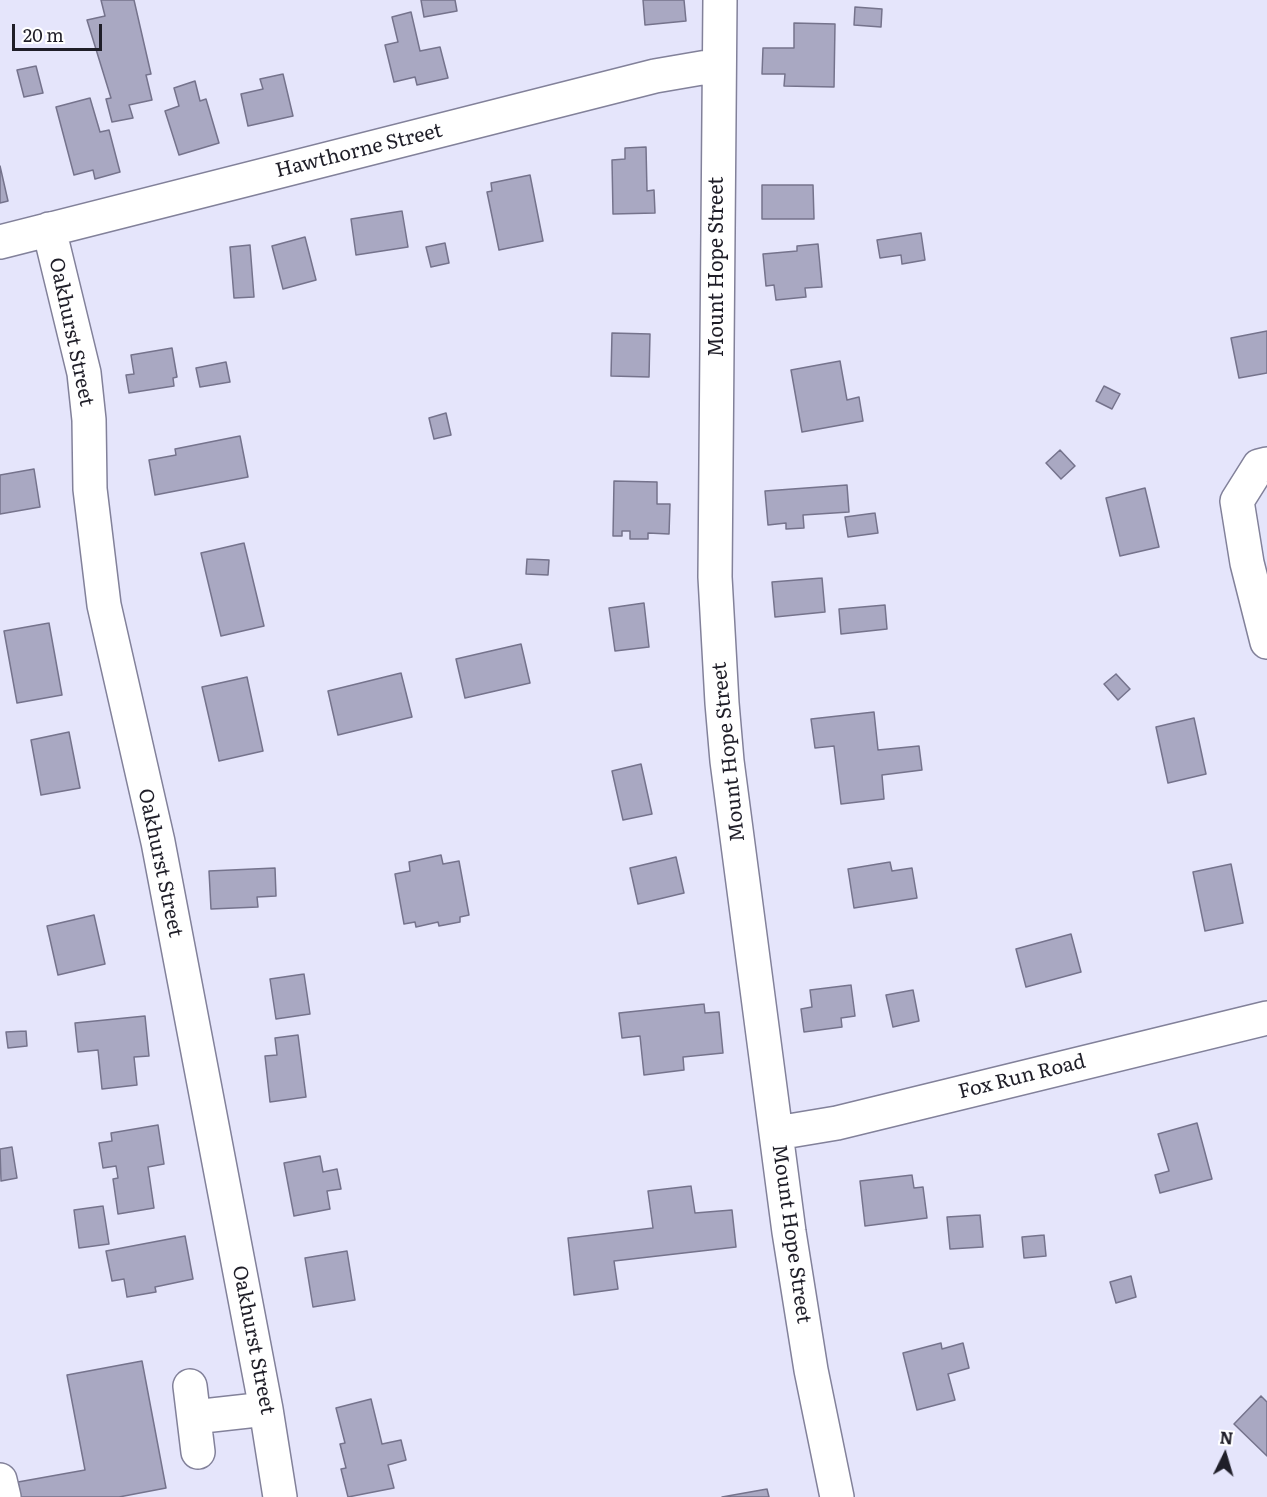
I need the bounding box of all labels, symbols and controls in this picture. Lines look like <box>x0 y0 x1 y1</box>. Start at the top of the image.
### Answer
scale bar <box>15 12 105 50</box>
text: 20 m <box>23 21 64 48</box>
street label: Hawthorne Street <box>273 119 445 183</box>
street label: Mount Hope Street <box>705 177 729 357</box>
street label: Oakhurst Street <box>44 256 98 408</box>
street label: Mount Hope Street <box>708 661 750 843</box>
street label: Oakhurst Street <box>133 787 187 939</box>
street label: Fox Run Road <box>956 1050 1088 1104</box>
street label: Mount Hope Street <box>767 1143 815 1325</box>
street label: Oakhurst Street <box>227 1264 279 1416</box>
north arrow <box>1195 1425 1255 1485</box>
text: N <box>1219 1425 1234 1450</box>

